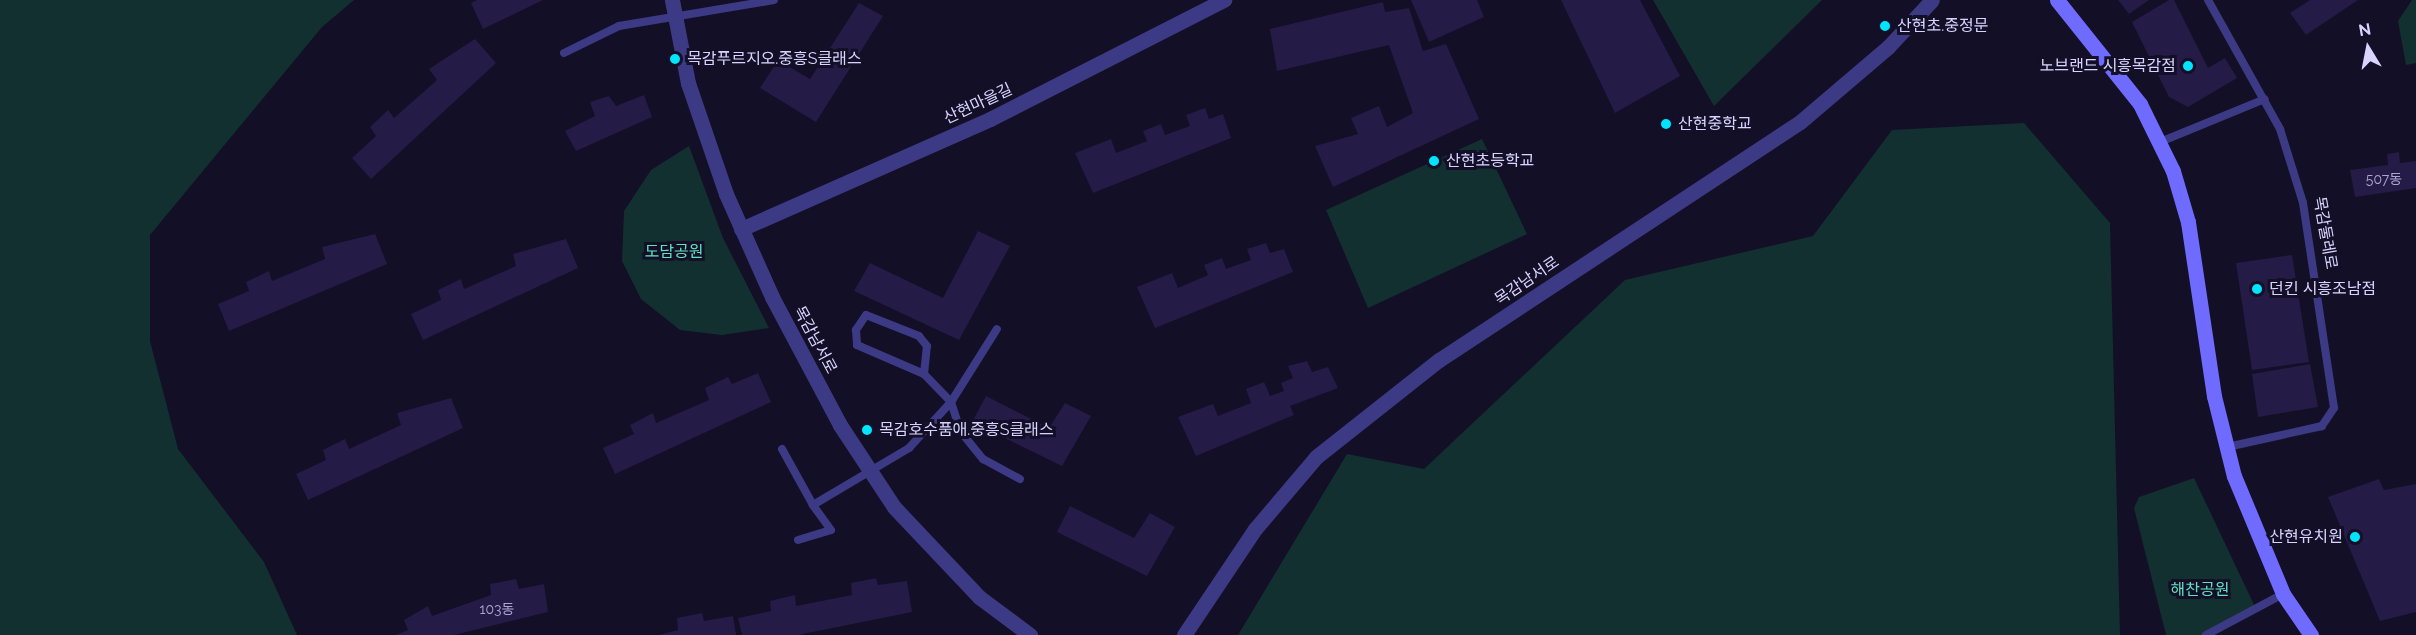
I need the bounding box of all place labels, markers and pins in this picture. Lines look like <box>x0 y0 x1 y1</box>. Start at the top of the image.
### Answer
place label: 산현초.중정문 <box>1897 16 1988 36</box>
marker: 산현초.중정문 <box>1878 19 1892 33</box>
place label: 목감푸르지오.중흥S클래스 <box>687 49 862 69</box>
marker: 목감푸르지오.중흥S클래스 <box>668 52 682 66</box>
place label: 노브랜드 시흥목감점 <box>2039 56 2176 76</box>
marker: 노브랜드 시흥목감점 <box>2181 59 2195 73</box>
place label: 산현중학교 <box>1678 114 1752 134</box>
marker: 산현중학교 <box>1659 117 1673 131</box>
place label: 산현초등학교 <box>1446 151 1534 171</box>
marker: 산현초등학교 <box>1427 154 1441 168</box>
place label: 던킨 시흥조남점 <box>2269 279 2376 299</box>
marker: 던킨 시흥조남점 <box>2250 282 2264 296</box>
place label: 목감호수품애.중흥S클래스 <box>879 420 1054 440</box>
marker: 목감호수품애.중흥S클래스 <box>860 423 874 437</box>
place label: 산현유치원 <box>2269 527 2343 547</box>
marker: 산현유치원 <box>2348 530 2362 544</box>

